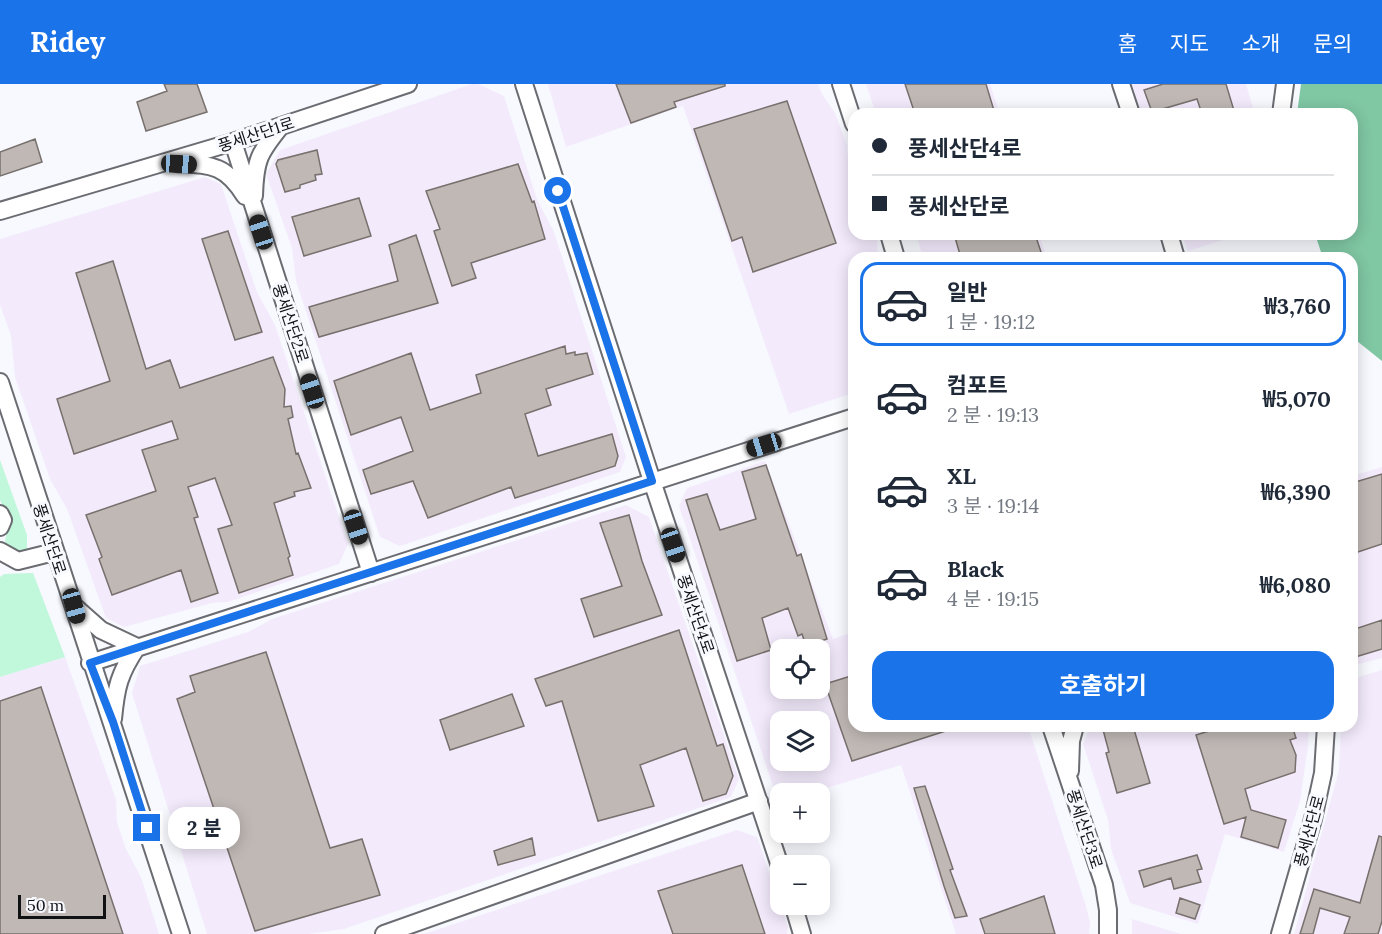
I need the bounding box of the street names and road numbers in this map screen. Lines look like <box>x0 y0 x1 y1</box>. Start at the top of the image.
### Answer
street label: 풍세산단1로 <box>215 112 297 156</box>
street label: 풍세산단2로 <box>269 281 313 365</box>
street label: 풍세산단로 <box>29 501 71 577</box>
street label: 풍세산단4로 <box>673 572 719 656</box>
street label: 풍세산단3로 <box>1063 787 1107 872</box>
street label: 풍세산단로 <box>1290 793 1328 869</box>

